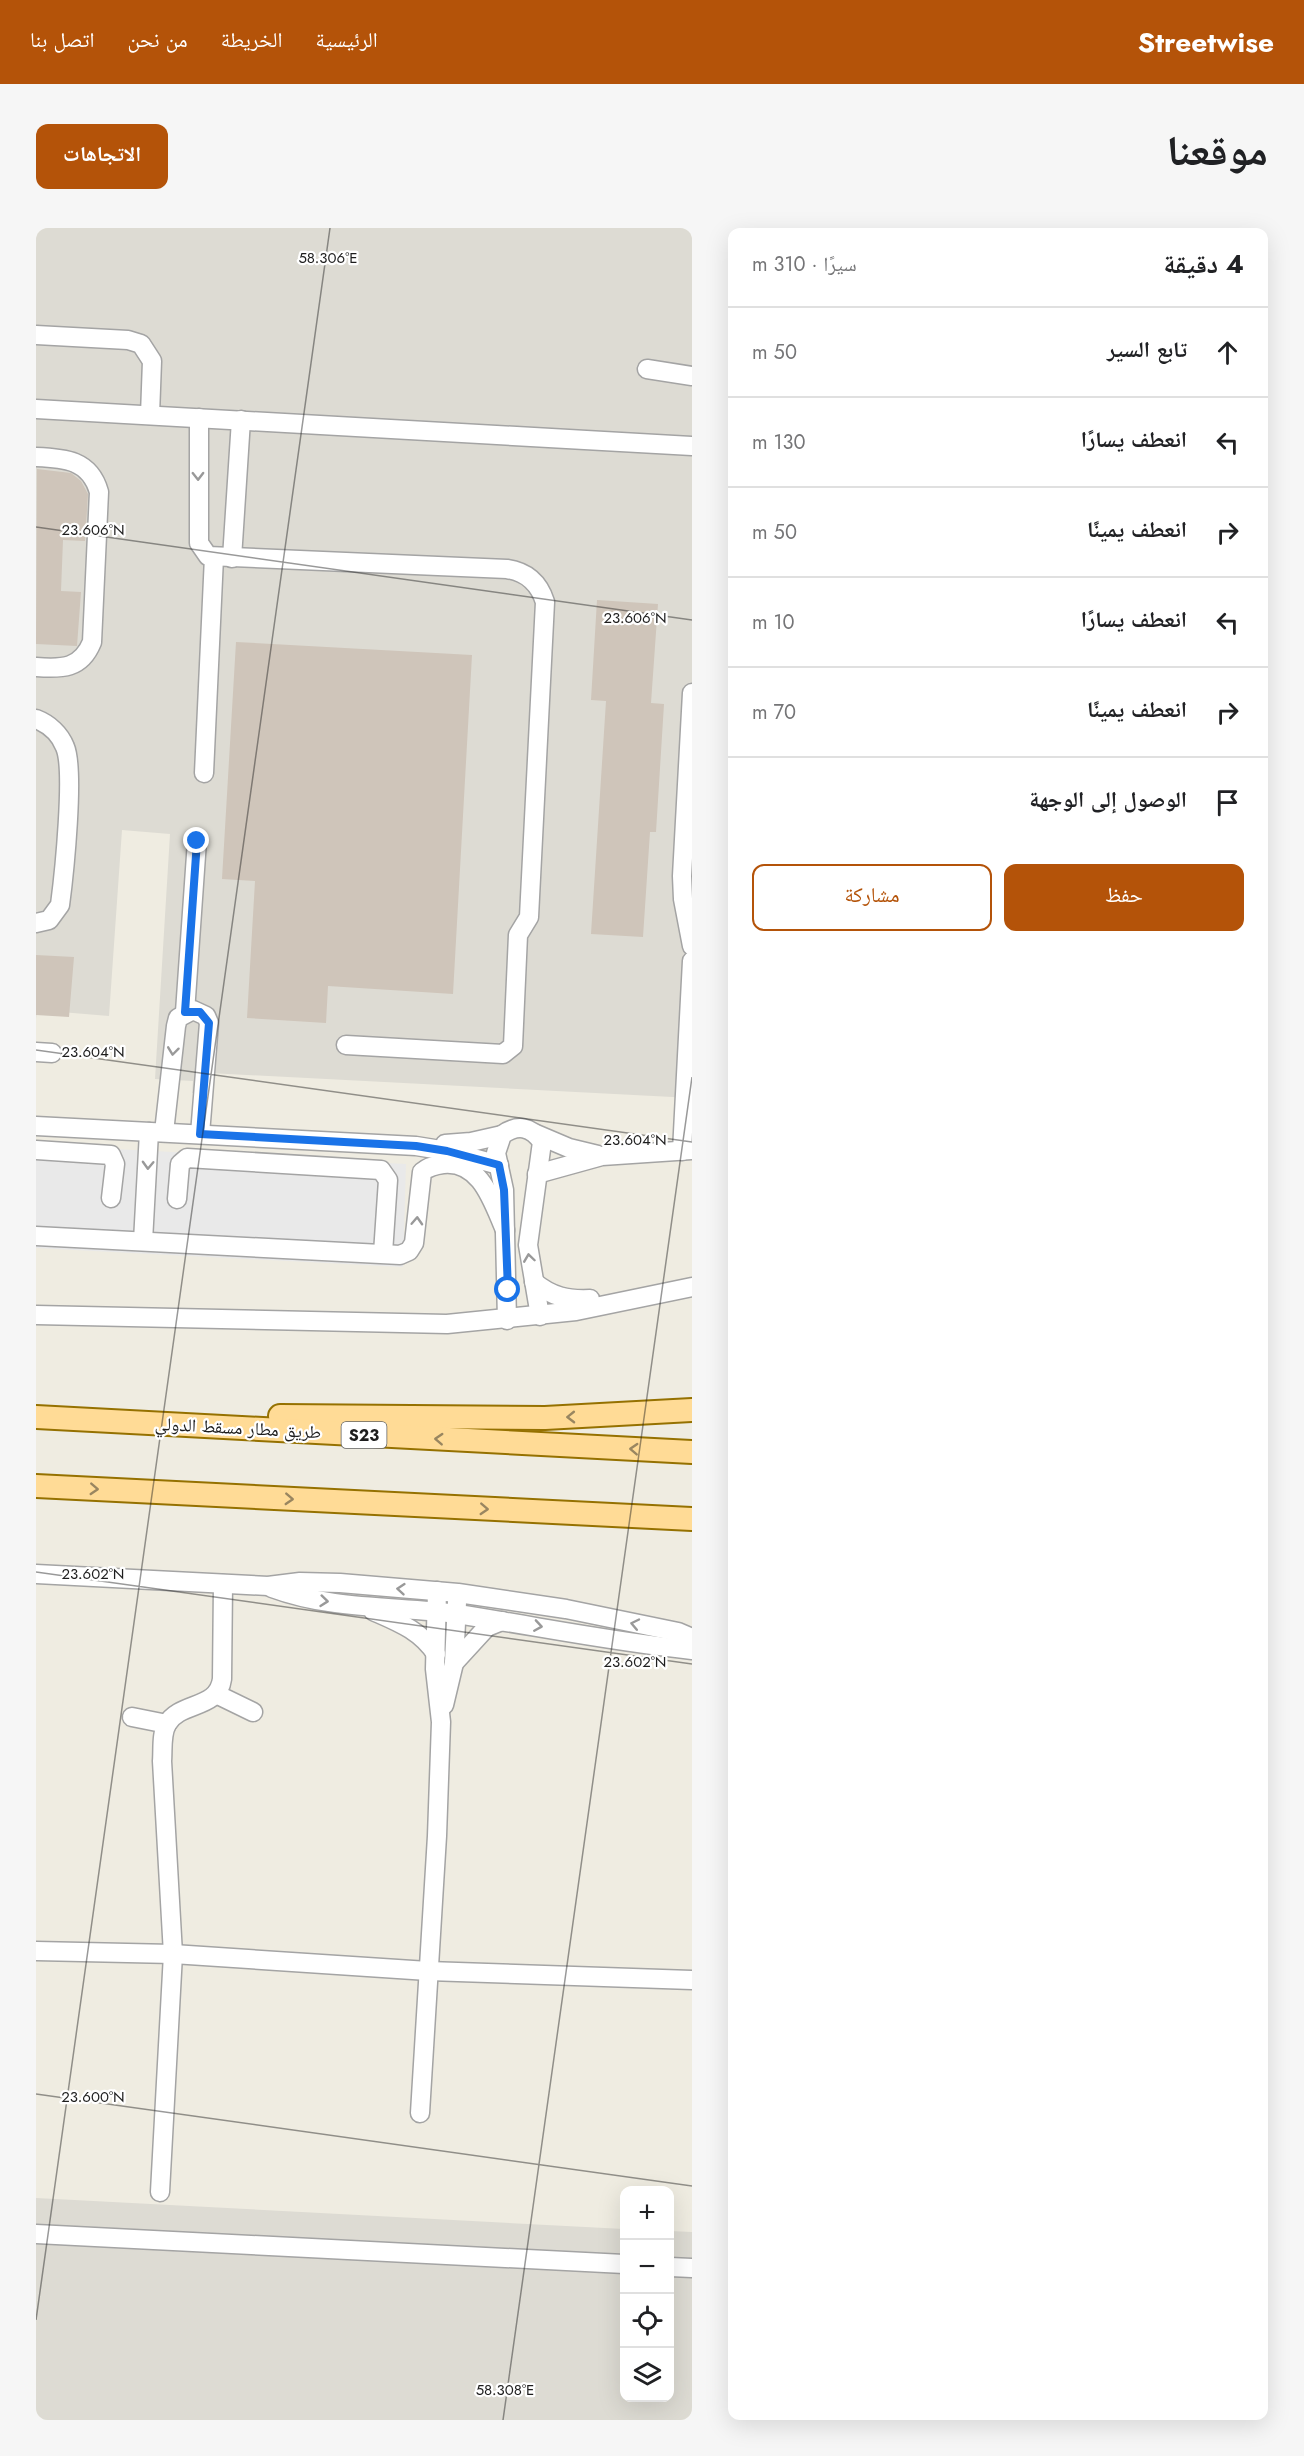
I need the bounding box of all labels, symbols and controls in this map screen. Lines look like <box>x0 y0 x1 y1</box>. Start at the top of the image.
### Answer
text: Streetwise <box>1138 22 1274 63</box>
text: اتصل بنا <box>30 25 94 55</box>
text: من نحن <box>127 25 188 55</box>
text: الخريطة <box>221 25 283 55</box>
text: الرئيسية <box>316 25 378 55</box>
text: موقعنا <box>1167 120 1268 181</box>
button: الاتجاهات <box>36 124 168 189</box>
text: 4 دقيقة <box>1163 245 1244 283</box>
text: 58.306°E <box>298 247 358 269</box>
text: سيرًا · 310 m <box>752 250 857 279</box>
text: تابع السير <box>1107 333 1187 365</box>
icon: ahead <box>1211 336 1244 369</box>
text: 50 m <box>752 338 797 367</box>
text: انعطف يسارًا <box>1081 423 1187 455</box>
icon: left <box>1211 426 1244 459</box>
text: 130 m <box>752 428 806 457</box>
one-way arrow <box>192 472 204 481</box>
text: انعطف يمينًا <box>1087 513 1187 545</box>
icon: right <box>1211 516 1244 549</box>
text: 50 m <box>752 518 797 547</box>
text: 23.606°N <box>61 519 125 541</box>
text: انعطف يسارًا <box>1081 603 1187 635</box>
icon: left <box>1211 606 1244 639</box>
text: 23.606°N <box>603 607 667 629</box>
text: 10 m <box>752 608 795 637</box>
text: انعطف يمينًا <box>1087 693 1187 725</box>
icon: right <box>1211 696 1244 729</box>
text: 70 m <box>752 698 796 727</box>
text: الوصول إلى الوجهة <box>1029 783 1187 815</box>
icon: arrive <box>1211 786 1244 819</box>
route end <box>183 827 209 853</box>
button: مشاركة <box>752 864 992 931</box>
button: حفظ <box>1004 864 1244 931</box>
text: 23.604°N <box>61 1041 125 1063</box>
one-way arrow <box>167 1046 179 1056</box>
text: 23.604°N <box>603 1129 667 1151</box>
one-way arrow <box>142 1161 155 1170</box>
one-way arrow <box>410 1217 423 1226</box>
one-way arrow <box>524 1254 536 1263</box>
route start <box>494 1276 520 1302</box>
street label: طريق مطار مسقط الدولي <box>154 1411 322 1447</box>
one-way arrow <box>566 1411 575 1423</box>
road number: S23 <box>342 1422 386 1448</box>
one-way arrow <box>434 1432 443 1445</box>
one-way arrow <box>629 1443 638 1456</box>
one-way arrow <box>90 1483 99 1496</box>
one-way arrow <box>285 1492 294 1505</box>
one-way arrow <box>479 1502 488 1515</box>
text: 23.602°N <box>62 1563 124 1585</box>
one-way arrow <box>397 1582 406 1595</box>
one-way arrow <box>319 1595 329 1607</box>
one-way arrow <box>631 1618 641 1631</box>
one-way arrow <box>533 1619 543 1632</box>
text: 23.602°N <box>604 1651 666 1673</box>
text: 23.600°N <box>61 2086 125 2108</box>
map controls <box>620 2186 674 2402</box>
button: + <box>620 2186 674 2240</box>
button: − <box>620 2240 674 2294</box>
button: locate <box>620 2294 674 2348</box>
button: layers <box>620 2348 674 2402</box>
text: 58.308°E <box>476 2379 534 2401</box>

